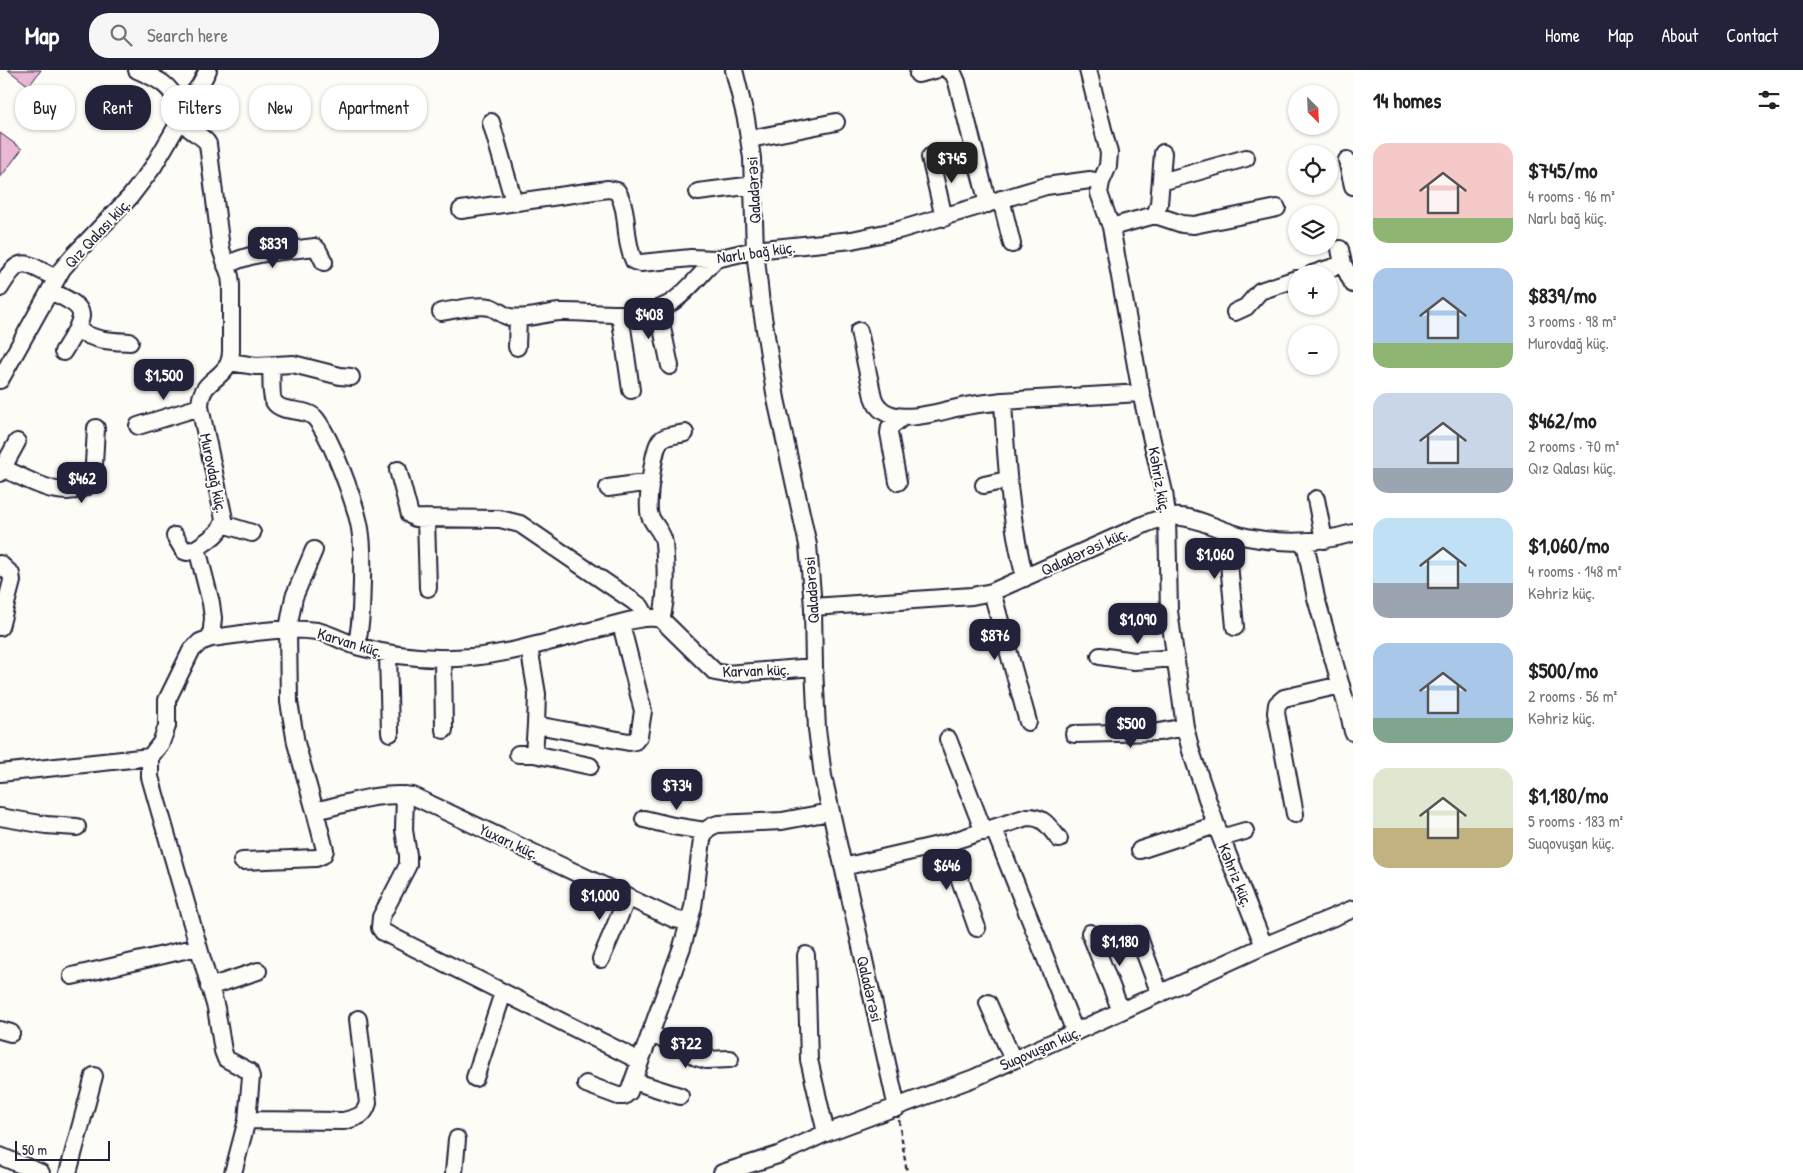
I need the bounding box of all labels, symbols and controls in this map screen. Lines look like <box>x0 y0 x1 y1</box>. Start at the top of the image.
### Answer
search box <box>89 13 439 58</box>
text: Map <box>25 19 59 51</box>
icon: search <box>107 21 135 49</box>
text: Search here <box>147 22 228 48</box>
text: Home <box>1545 23 1580 48</box>
text: Map <box>1608 23 1633 48</box>
text: About <box>1661 23 1698 48</box>
text: Contact <box>1726 23 1778 48</box>
chip: Buy <box>15 85 75 130</box>
chip: Rent <box>85 85 151 130</box>
chip: Filters <box>161 85 239 130</box>
chip: New <box>249 85 311 130</box>
chip: Apartment <box>321 85 427 130</box>
north arrow <box>1288 85 1338 135</box>
map controls <box>1288 85 1338 375</box>
text: 14 homes <box>1373 86 1441 115</box>
icon: filters <box>1755 86 1783 114</box>
pin: $745 <box>922 142 982 184</box>
button: locate <box>1288 145 1338 195</box>
text: $745 <box>938 147 966 169</box>
street label: Qaladərəsi <box>740 156 766 224</box>
text: $745/mo <box>1528 156 1597 185</box>
icon: home <box>1413 163 1473 223</box>
text: 4 rooms · 96 m² <box>1528 185 1615 207</box>
street label: Qız Qalası küç. <box>59 193 135 273</box>
button: layers <box>1288 205 1338 255</box>
text: Narlı bağ küç. <box>1528 207 1607 229</box>
pin: $839 <box>243 226 303 269</box>
text: $839 <box>259 232 287 254</box>
street label: Narlı bağ küç. <box>715 236 797 268</box>
button: + <box>1288 265 1338 315</box>
text: $839/mo <box>1528 281 1596 310</box>
icon: home <box>1413 288 1473 348</box>
pin: $408 <box>619 298 679 340</box>
text: $408 <box>635 303 663 325</box>
text: 3 rooms · 98 m² <box>1528 310 1617 332</box>
button: − <box>1288 325 1338 375</box>
text: Murovdağ küç. <box>1528 332 1609 354</box>
pin: $1,500 <box>123 358 205 401</box>
text: $1,500 <box>145 364 183 386</box>
text: $462/mo <box>1528 406 1596 435</box>
icon: home <box>1413 413 1473 473</box>
street label: Murovdağ küç. <box>195 431 233 515</box>
text: 2 rooms · 70 m² <box>1528 435 1619 457</box>
street label: Kəhriz küç. <box>1143 445 1177 515</box>
text: Qız Qalası küç. <box>1528 457 1616 479</box>
pin: $462 <box>52 462 112 504</box>
text: $462 <box>68 467 96 489</box>
street label: Qaladərəsi küç. <box>1037 521 1131 581</box>
text: $1,060/mo <box>1528 531 1609 560</box>
pin: $1,060 <box>1174 538 1256 580</box>
icon: home <box>1413 538 1473 598</box>
text: $1,060 <box>1196 543 1234 565</box>
street label: Qaladərəsi <box>798 556 824 624</box>
text: 4 rooms · 148 m² <box>1528 560 1621 582</box>
text: Kəhriz küç. <box>1528 582 1595 604</box>
pin: $1,090 <box>1097 602 1179 645</box>
text: $1,090 <box>1119 608 1157 630</box>
pin: $876 <box>965 618 1025 661</box>
street label: Karvan küç. <box>315 622 385 662</box>
text: $876 <box>980 624 1010 646</box>
text: $500/mo <box>1528 656 1598 685</box>
street label: Karvan küç. <box>722 658 790 682</box>
icon: home <box>1413 663 1473 723</box>
text: 2 rooms · 56 m² <box>1528 685 1617 707</box>
pin: $500 <box>1101 706 1161 749</box>
text: Kəhriz küç. <box>1528 707 1595 729</box>
text: $500 <box>1116 712 1146 734</box>
pin: $734 <box>647 768 707 811</box>
text: $734 <box>662 774 692 796</box>
text: $1,180/mo <box>1528 781 1608 810</box>
icon: home <box>1413 788 1473 848</box>
text: 5 rooms · 183 m² <box>1528 810 1623 832</box>
street label: Yuxarı küç. <box>476 818 542 864</box>
text: Suqovuşan küç. <box>1528 832 1614 854</box>
street label: Kəhriz küç. <box>1213 840 1259 910</box>
pin: $646 <box>917 848 977 891</box>
text: $646 <box>934 854 960 876</box>
pin: $1,000 <box>559 878 641 921</box>
text: $1,000 <box>581 884 619 906</box>
pin: $1,180 <box>1079 924 1161 967</box>
text: $1,180 <box>1101 930 1139 952</box>
street label: Qaladərəsi <box>852 954 888 1024</box>
street label: Suqovuşan küç. <box>996 1020 1084 1076</box>
pin: $722 <box>656 1026 716 1069</box>
text: $722 <box>670 1032 702 1054</box>
scale bar <box>15 1138 110 1161</box>
text: 50 m <box>22 1140 47 1159</box>

